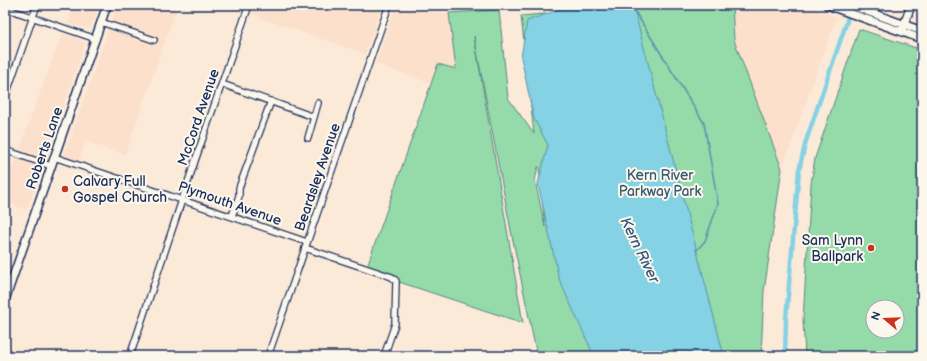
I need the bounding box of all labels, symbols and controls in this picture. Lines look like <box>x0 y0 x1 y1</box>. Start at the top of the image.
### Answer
street label: McCord Avenue <box>174 67 223 168</box>
street label: Roberts Lane <box>22 105 66 192</box>
street label: Beardsley Avenue <box>291 121 344 233</box>
park label: Kern River Parkway Park <box>619 167 701 200</box>
place label: Calvary Full Gospel Church <box>73 173 167 206</box>
street label: Plymouth Avenue <box>176 178 284 229</box>
marker: Calvary Full Gospel Church <box>60 184 70 194</box>
water label: Kern River <box>615 214 664 288</box>
place label: Sam Lynn Ballpark <box>802 232 863 265</box>
marker: Sam Lynn Ballpark <box>866 243 876 253</box>
north arrow <box>865 299 905 339</box>
text: N <box>869 310 884 322</box>

